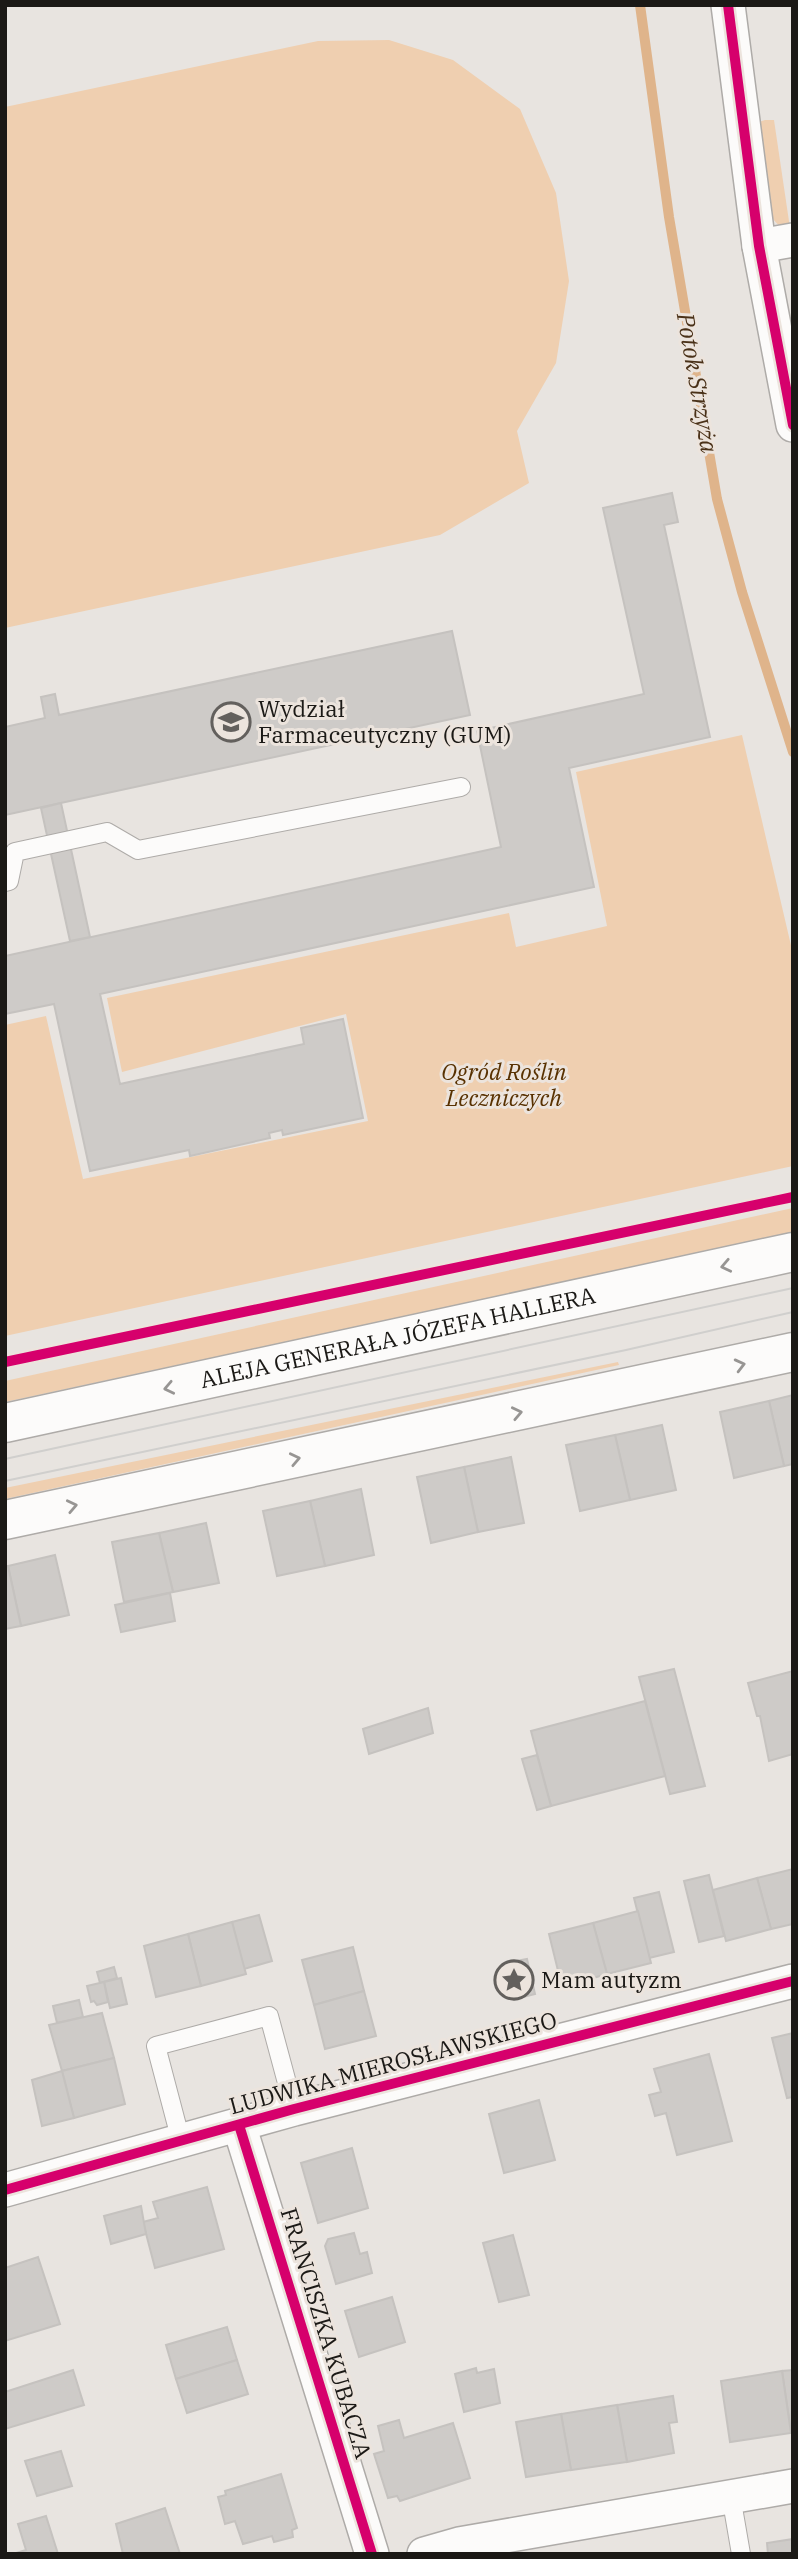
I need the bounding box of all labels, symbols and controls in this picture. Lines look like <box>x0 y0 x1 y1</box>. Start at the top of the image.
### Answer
water label: Potok Strzyża <box>670 309 726 455</box>
place label: Wydział Farmaceutyczny (GUM) <box>258 693 511 749</box>
school or university icon: Wydział Farmaceutyczny (GUM) <box>210 701 252 743</box>
park label: Ogród Roślin Leczniczych <box>441 1056 567 1112</box>
one-way arrow <box>720 1258 732 1272</box>
street label: ALEJA GENERAŁA JÓZEFA HALLERA <box>197 1279 598 1394</box>
one-way arrow <box>734 1359 746 1373</box>
one-way arrow <box>163 1379 175 1394</box>
one-way arrow <box>511 1406 523 1421</box>
one-way arrow <box>289 1453 301 1468</box>
one-way arrow <box>66 1500 78 1515</box>
place icon: Mam autyzm <box>493 1959 535 2001</box>
place label: Mam autyzm <box>541 1964 682 1994</box>
street label: LUDWIKA MIEROSŁAWSKIEGO <box>226 2004 560 2120</box>
street label: FRANCISZKA KUBACZA <box>275 2204 379 2462</box>

